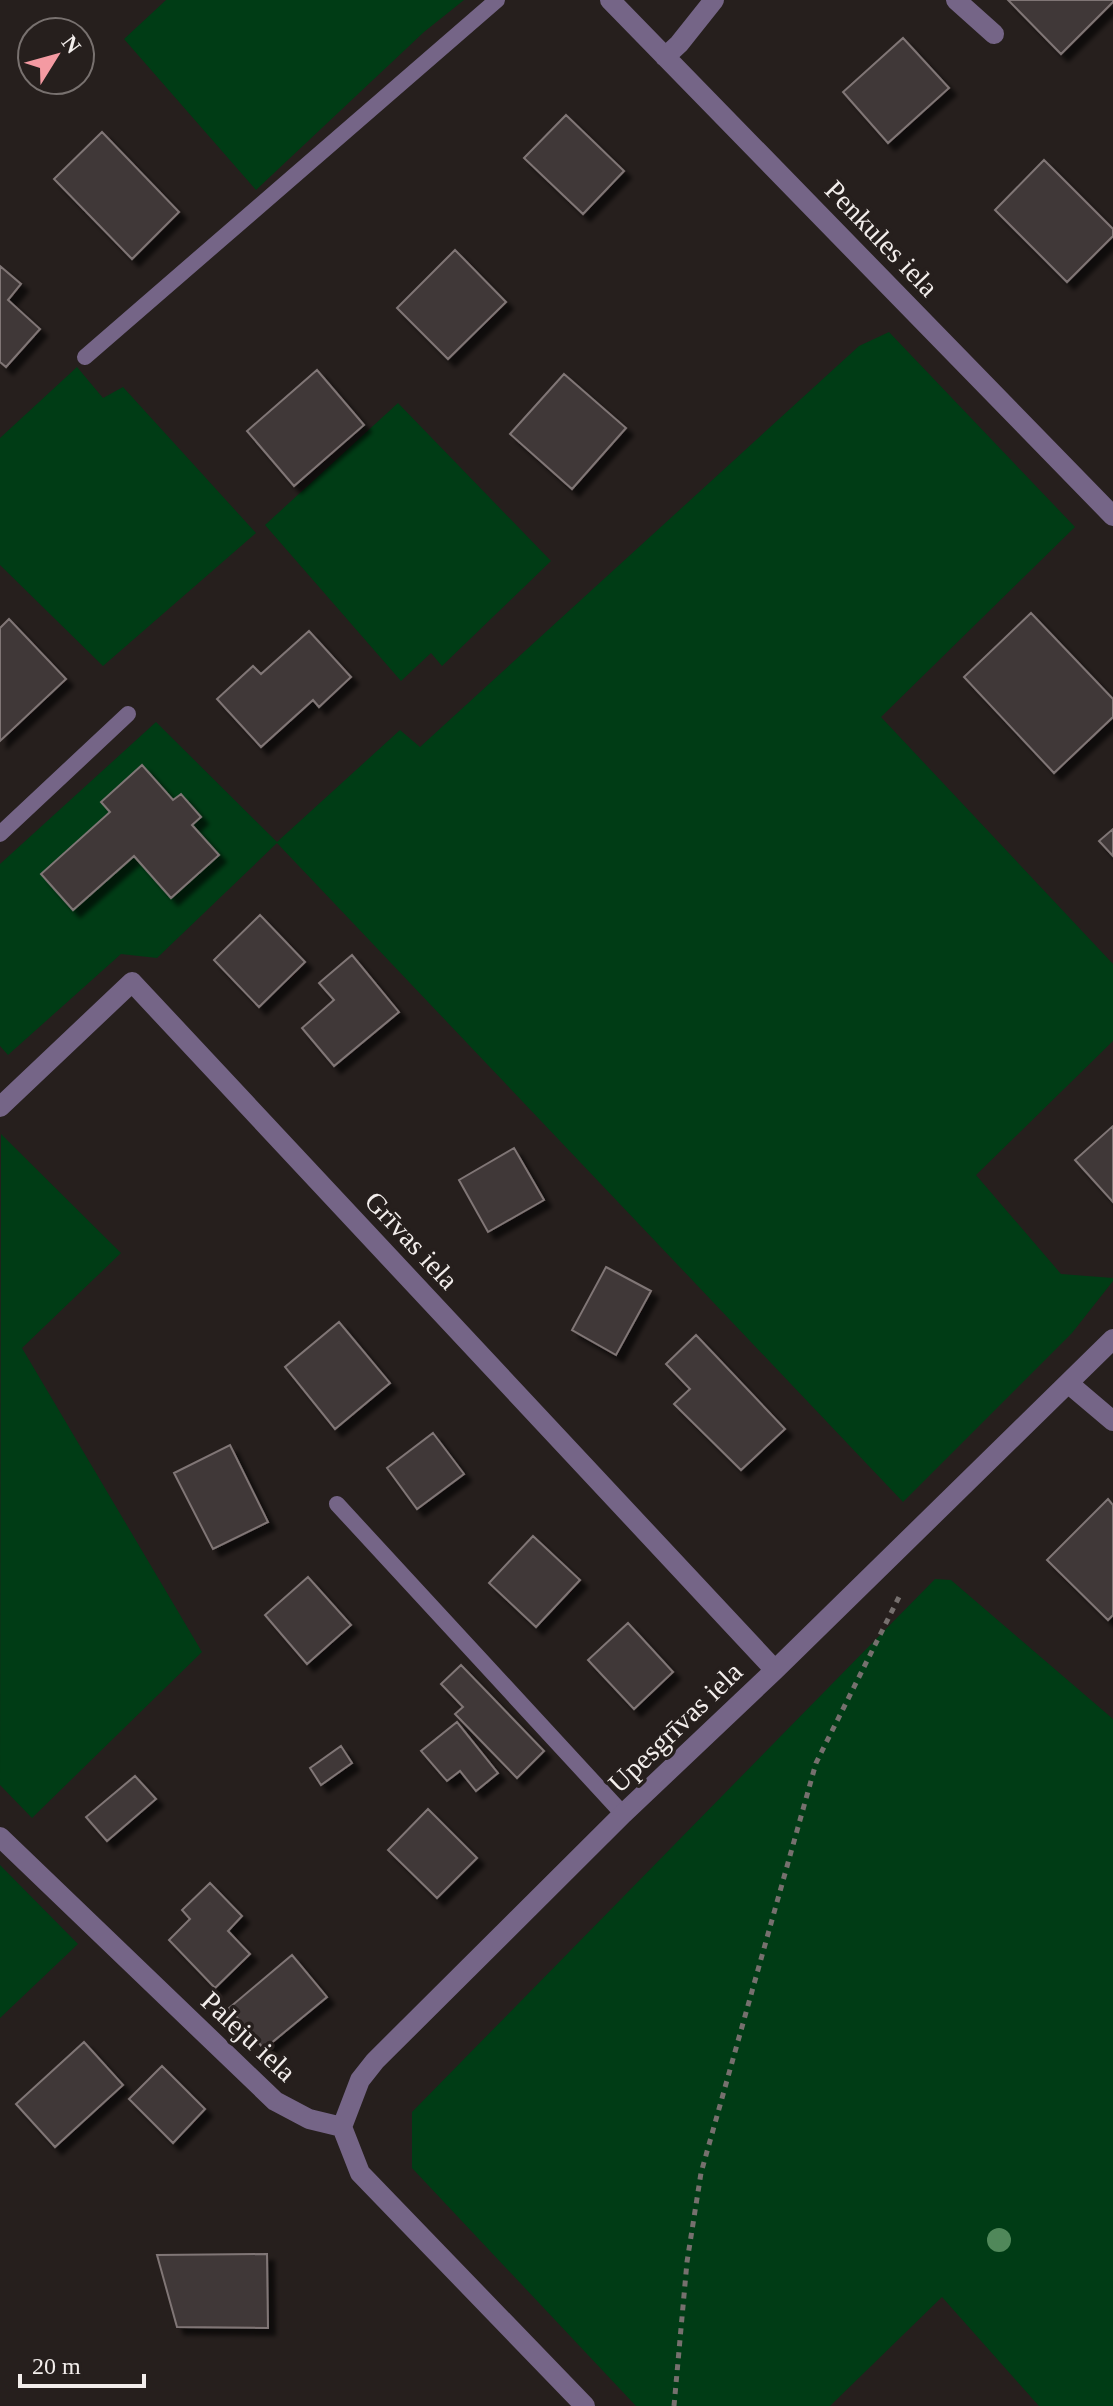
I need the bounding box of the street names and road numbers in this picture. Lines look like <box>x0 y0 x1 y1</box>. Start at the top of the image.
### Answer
street label: Penkules iela <box>819 174 945 303</box>
street label: Grīvas iela <box>359 1185 465 1296</box>
street label: Upesgrīvas iela <box>602 1656 749 1799</box>
street label: Paleju iela <box>195 1985 303 2088</box>

